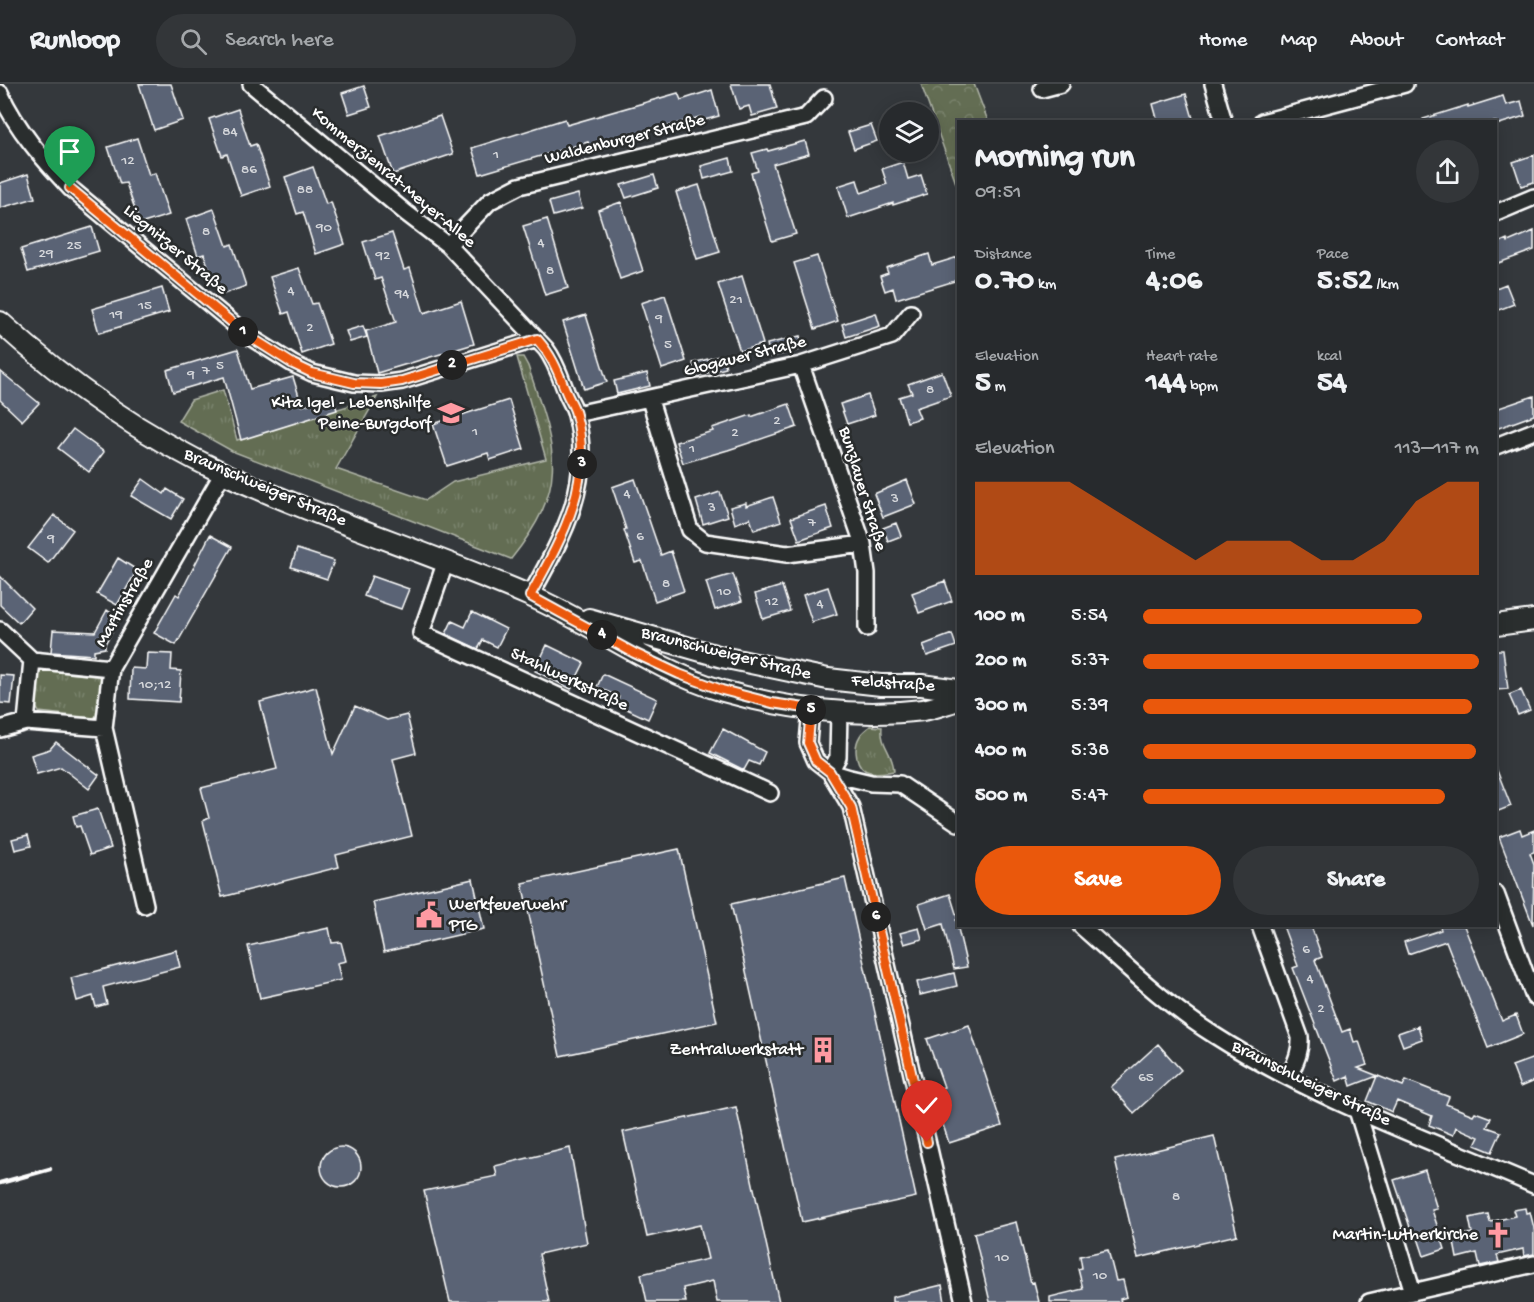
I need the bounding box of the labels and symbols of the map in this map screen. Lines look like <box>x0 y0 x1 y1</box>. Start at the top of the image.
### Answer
street label: Kommerzienrat-Meyer-Allee <box>306 103 480 254</box>
street label: Waldenburger Straße <box>543 110 708 170</box>
house number: 84 <box>222 123 238 141</box>
pin <box>44 126 95 188</box>
house number: 1 <box>492 146 499 164</box>
house number: 12 <box>120 152 135 170</box>
house number: 86 <box>241 161 257 179</box>
house number: 88 <box>297 181 313 199</box>
street label: Liegnitzer Straße <box>118 200 232 300</box>
house number: 90 <box>315 219 332 237</box>
house number: 8 <box>202 223 210 241</box>
house number: 4 <box>537 234 545 252</box>
house number: 25 <box>66 237 82 255</box>
house number: 29 <box>39 245 54 263</box>
house number: 92 <box>375 247 390 265</box>
house number: 8 <box>546 262 554 280</box>
house number: 4 <box>287 282 295 300</box>
house number: 94 <box>394 285 409 303</box>
house number: 21 <box>729 291 743 309</box>
house number: 15 <box>137 297 152 315</box>
house number: 19 <box>108 306 123 324</box>
house number: 9 <box>654 310 663 328</box>
pin: 1 <box>228 317 258 347</box>
house number: 2 <box>306 319 314 337</box>
street label: Glogauer Straße <box>682 331 809 382</box>
house number: 5 <box>664 336 672 354</box>
pin: 2 <box>437 350 467 380</box>
house number: 5 <box>216 357 224 375</box>
house number: 7 <box>201 362 211 380</box>
house number: 9 <box>186 366 195 384</box>
house number: 8 <box>926 381 934 399</box>
place label: Kita Igel - Lebenshilfe Peine-Burgdorf <box>271 393 432 435</box>
school or university icon: Kita Igel - Lebenshilfe Peine-Burgdorf <box>436 398 466 428</box>
house number: 2 <box>773 412 781 430</box>
house number: 1 <box>471 423 478 441</box>
street label: Bunzlauer Straße <box>833 423 891 554</box>
house number: 2 <box>731 424 739 442</box>
house number: 1 <box>688 440 695 458</box>
street label: Braunschweiger Straße <box>180 444 350 532</box>
pin: 3 <box>567 449 597 479</box>
house number: 4 <box>623 485 631 503</box>
house number: 3 <box>890 490 899 508</box>
house number: 3 <box>707 499 716 517</box>
house number: 7 <box>807 514 817 532</box>
house number: 6 <box>636 528 644 546</box>
house number: 9 <box>46 530 55 548</box>
street label: Martinstraße <box>91 554 159 651</box>
house number: 8 <box>662 575 670 593</box>
house number: 10 <box>716 583 732 601</box>
house number: 12 <box>764 593 779 611</box>
house number: 4 <box>816 595 824 613</box>
pin: 4 <box>587 620 617 650</box>
street label: Braunschweiger Straße <box>638 622 814 685</box>
street label: Stahlwerkstraße <box>507 644 632 717</box>
street label: Feldstraße <box>850 671 936 697</box>
house number: 10;12 <box>138 676 171 694</box>
pin: 5 <box>796 695 826 725</box>
place label: Werkfeuerwehr PTG <box>448 895 568 937</box>
public building icon: Werkfeuerwehr PTG <box>414 900 444 930</box>
pin: 6 <box>861 902 891 932</box>
house number: 6 <box>1302 941 1310 959</box>
house number: 4 <box>1306 970 1314 988</box>
house number: 2 <box>1317 1000 1325 1018</box>
building icon: Zentralwerkstatt <box>808 1035 838 1065</box>
street label: Braunschweiger Straße <box>1227 1036 1395 1132</box>
place label: Zentralwerkstatt <box>670 1040 805 1061</box>
house number: 65 <box>1138 1069 1154 1087</box>
pin <box>901 1080 952 1142</box>
house number: 8 <box>1172 1188 1180 1206</box>
church icon: Martin-Lutherkirche <box>1483 1220 1513 1250</box>
place label: Martin-Lutherkirche <box>1333 1225 1479 1246</box>
house number: 10 <box>994 1249 1010 1267</box>
house number: 10 <box>1092 1267 1108 1285</box>

